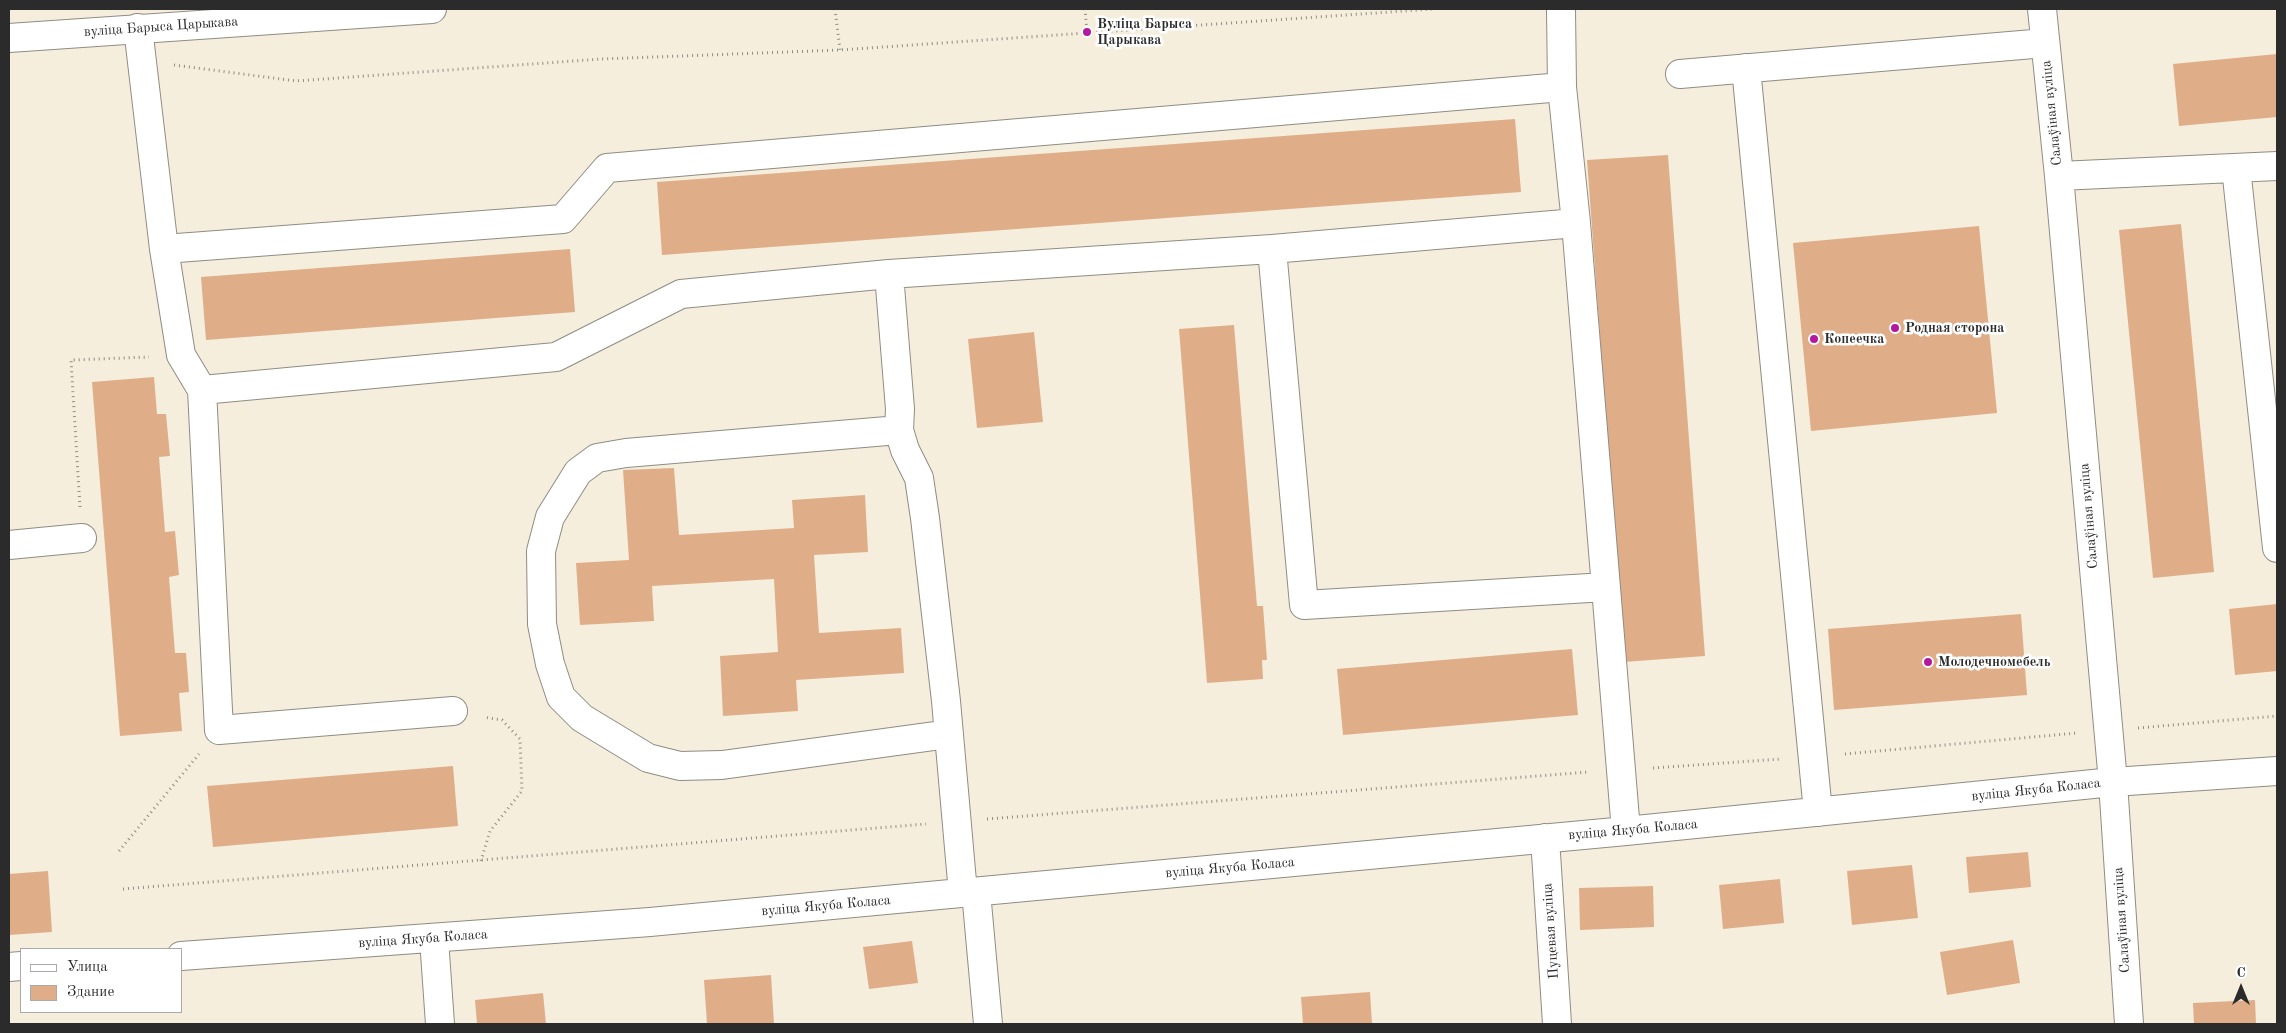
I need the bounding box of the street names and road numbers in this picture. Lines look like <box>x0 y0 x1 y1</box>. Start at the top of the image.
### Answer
street label: вуліца Барыса Царыкава <box>83 13 239 41</box>
street label: Салаўіная вуліца <box>2038 59 2066 167</box>
street label: Салаўіная вуліца <box>2076 462 2102 570</box>
street label: вуліца Якуба Коласа <box>1971 775 2101 805</box>
street label: вуліца Якуба Коласа <box>1568 816 1698 844</box>
street label: вуліца Якуба Коласа <box>1165 854 1295 882</box>
street label: Салаўіная вуліца <box>2110 867 2134 973</box>
street label: Пуцевая вуліца <box>1539 882 1563 980</box>
street label: вуліца Якуба Коласа <box>761 892 891 920</box>
street label: вуліца Якуба Коласа <box>358 926 488 952</box>

